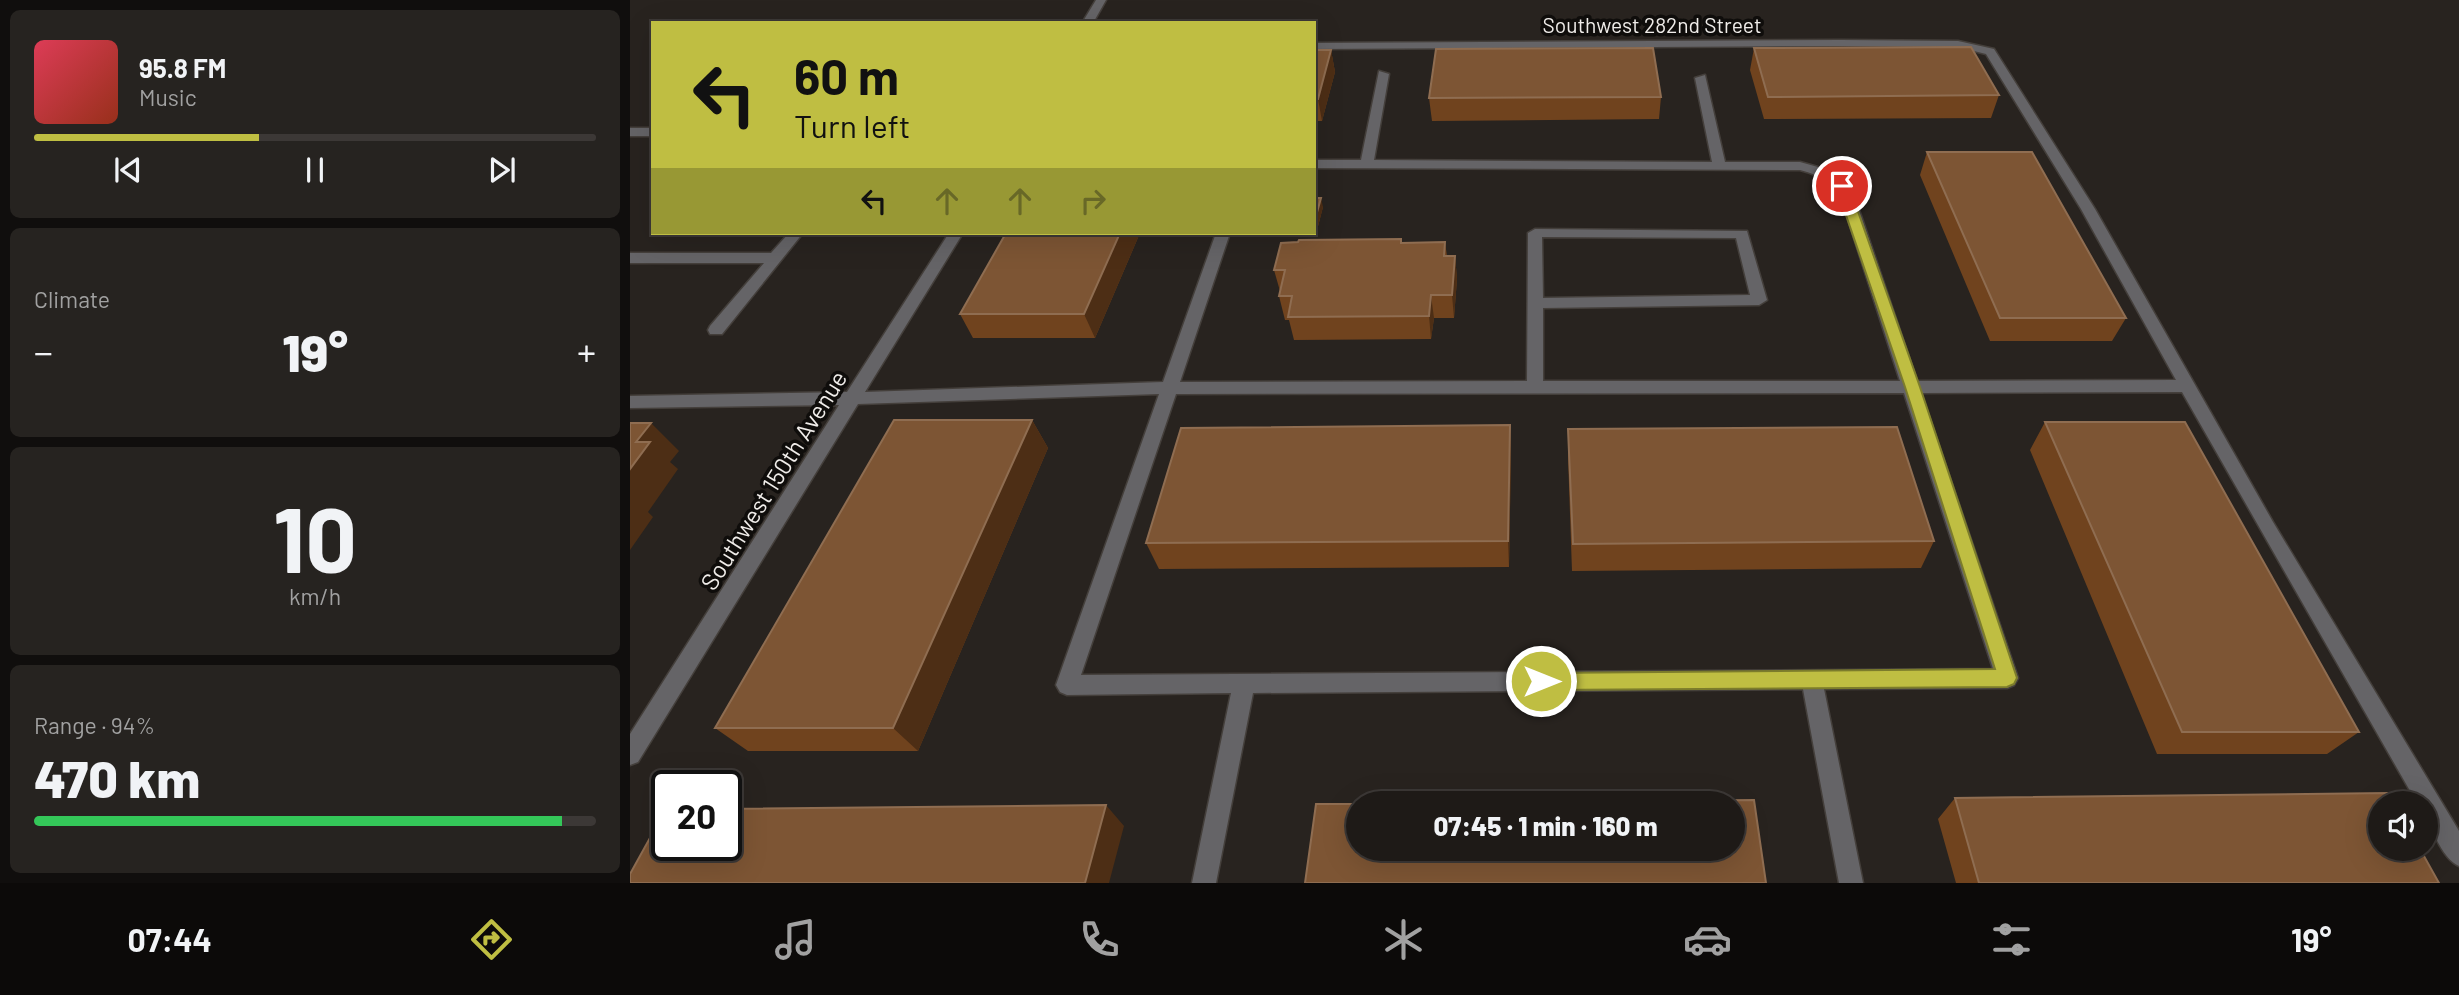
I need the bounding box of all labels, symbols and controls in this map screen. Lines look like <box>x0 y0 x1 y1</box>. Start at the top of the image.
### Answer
street label: Southwest 282nd Street <box>1542 12 1762 37</box>
text: 60 m <box>794 46 899 105</box>
icon: left <box>679 49 770 140</box>
text: 95.8 FM <box>139 52 226 83</box>
text: Music <box>139 83 197 111</box>
text: Turn left <box>794 106 911 144</box>
icon: previous <box>109 151 147 189</box>
icon: pause <box>296 151 334 189</box>
icon: next <box>483 151 521 189</box>
pin <box>1812 156 1872 216</box>
icon: arrive <box>1823 167 1861 205</box>
icon: left <box>855 182 893 220</box>
icon: ahead <box>928 182 966 220</box>
icon: ahead <box>1001 182 1039 220</box>
icon: right <box>1074 182 1112 220</box>
text: Climate <box>34 285 110 313</box>
text: 19° <box>282 320 348 382</box>
text: − <box>34 328 53 374</box>
text: + <box>577 328 596 374</box>
street label: Southwest 150th Avenue <box>694 365 852 595</box>
text: 10 <box>273 482 357 591</box>
text: km/h <box>289 582 341 610</box>
position arrow <box>1504 644 1578 718</box>
text: Range · 94% <box>34 711 155 739</box>
text: 470 km <box>34 746 200 808</box>
speed limit sign: 20 <box>651 770 742 861</box>
map controls <box>2368 791 2438 861</box>
button: sound <box>2368 791 2438 861</box>
text: 07:45 · 1 min · 160 m <box>1433 810 1658 841</box>
icon: directions <box>467 915 516 964</box>
icon: music <box>771 915 820 964</box>
icon: phone <box>1075 915 1124 964</box>
icon: climate <box>1379 915 1428 964</box>
icon: car <box>1683 915 1732 964</box>
icon: filters <box>1987 915 2036 964</box>
text: 07:44 <box>128 920 212 958</box>
text: 19° <box>2291 920 2331 958</box>

